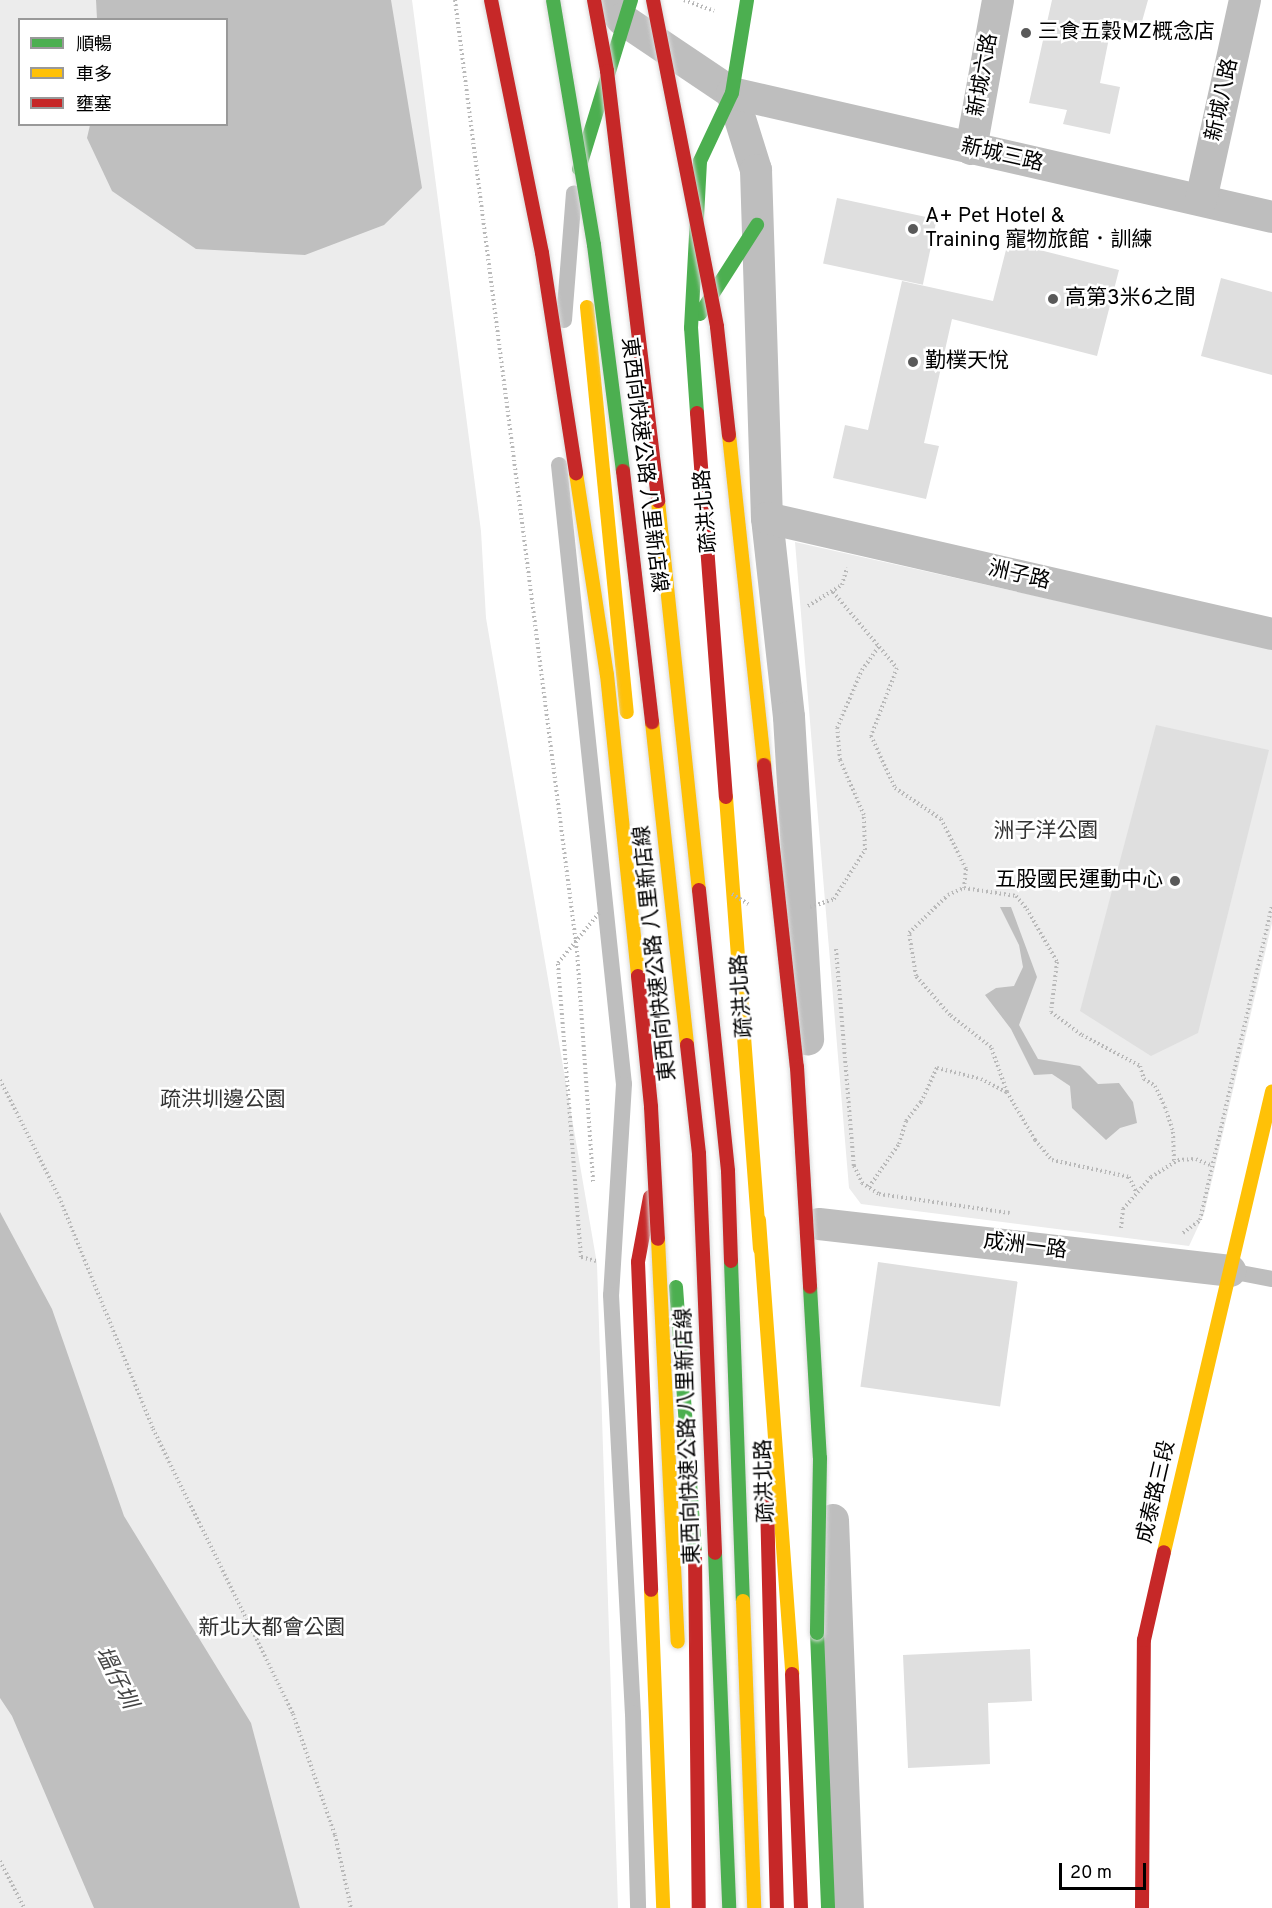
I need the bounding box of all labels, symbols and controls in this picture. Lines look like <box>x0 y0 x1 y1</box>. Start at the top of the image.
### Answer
legend <box>18 18 228 126</box>
place label: 三食五穀MZ概念店 <box>1038 20 1215 46</box>
marker: 三食五穀MZ概念店 <box>1019 26 1033 40</box>
street label: 新城六路 <box>964 31 1004 119</box>
text: 順暢 <box>76 34 112 57</box>
street label: 新城八路 <box>1202 56 1244 144</box>
text: 車多 <box>76 64 112 87</box>
text: 壅塞 <box>76 94 112 117</box>
street label: 新城三路 <box>958 134 1046 178</box>
place label: A+ Pet Hotel & Training 寵物旅館．訓練 <box>925 204 1153 254</box>
marker: A+ Pet Hotel & Training 寵物旅館．訓練 <box>906 222 920 236</box>
place label: 高第3米6之間 <box>1065 286 1195 312</box>
marker: 高第3米6之間 <box>1046 292 1060 306</box>
street label: 東西向快速公路 八里新店線 <box>615 336 671 594</box>
place label: 勤樸天悅 <box>925 349 1009 375</box>
marker: 勤樸天悅 <box>906 355 920 369</box>
street label: 疏洪北路 <box>691 468 723 554</box>
street label: 洲子路 <box>985 557 1053 595</box>
park label: 洲子洋公園 <box>994 819 1098 845</box>
street label: 東西向快速公路 八里新店線 <box>630 824 682 1082</box>
place label: 五股國民運動中心 <box>995 868 1163 894</box>
marker: 五股國民運動中心 <box>1168 874 1182 888</box>
street label: 疏洪北路 <box>728 953 758 1039</box>
park label: 疏洪圳邊公園 <box>160 1088 286 1114</box>
street label: 成洲一路 <box>982 1229 1068 1265</box>
street label: 東西向快速公路 八里新店線 <box>672 1307 706 1565</box>
street label: 成泰路三段 <box>1133 1438 1181 1546</box>
street label: 疏洪北路 <box>752 1439 780 1523</box>
park label: 新北大都會公園 <box>199 1616 345 1642</box>
water label: 塭仔圳 <box>88 1643 142 1713</box>
scale bar <box>1062 1851 1149 1889</box>
text: 20 m <box>1070 1862 1112 1885</box>

